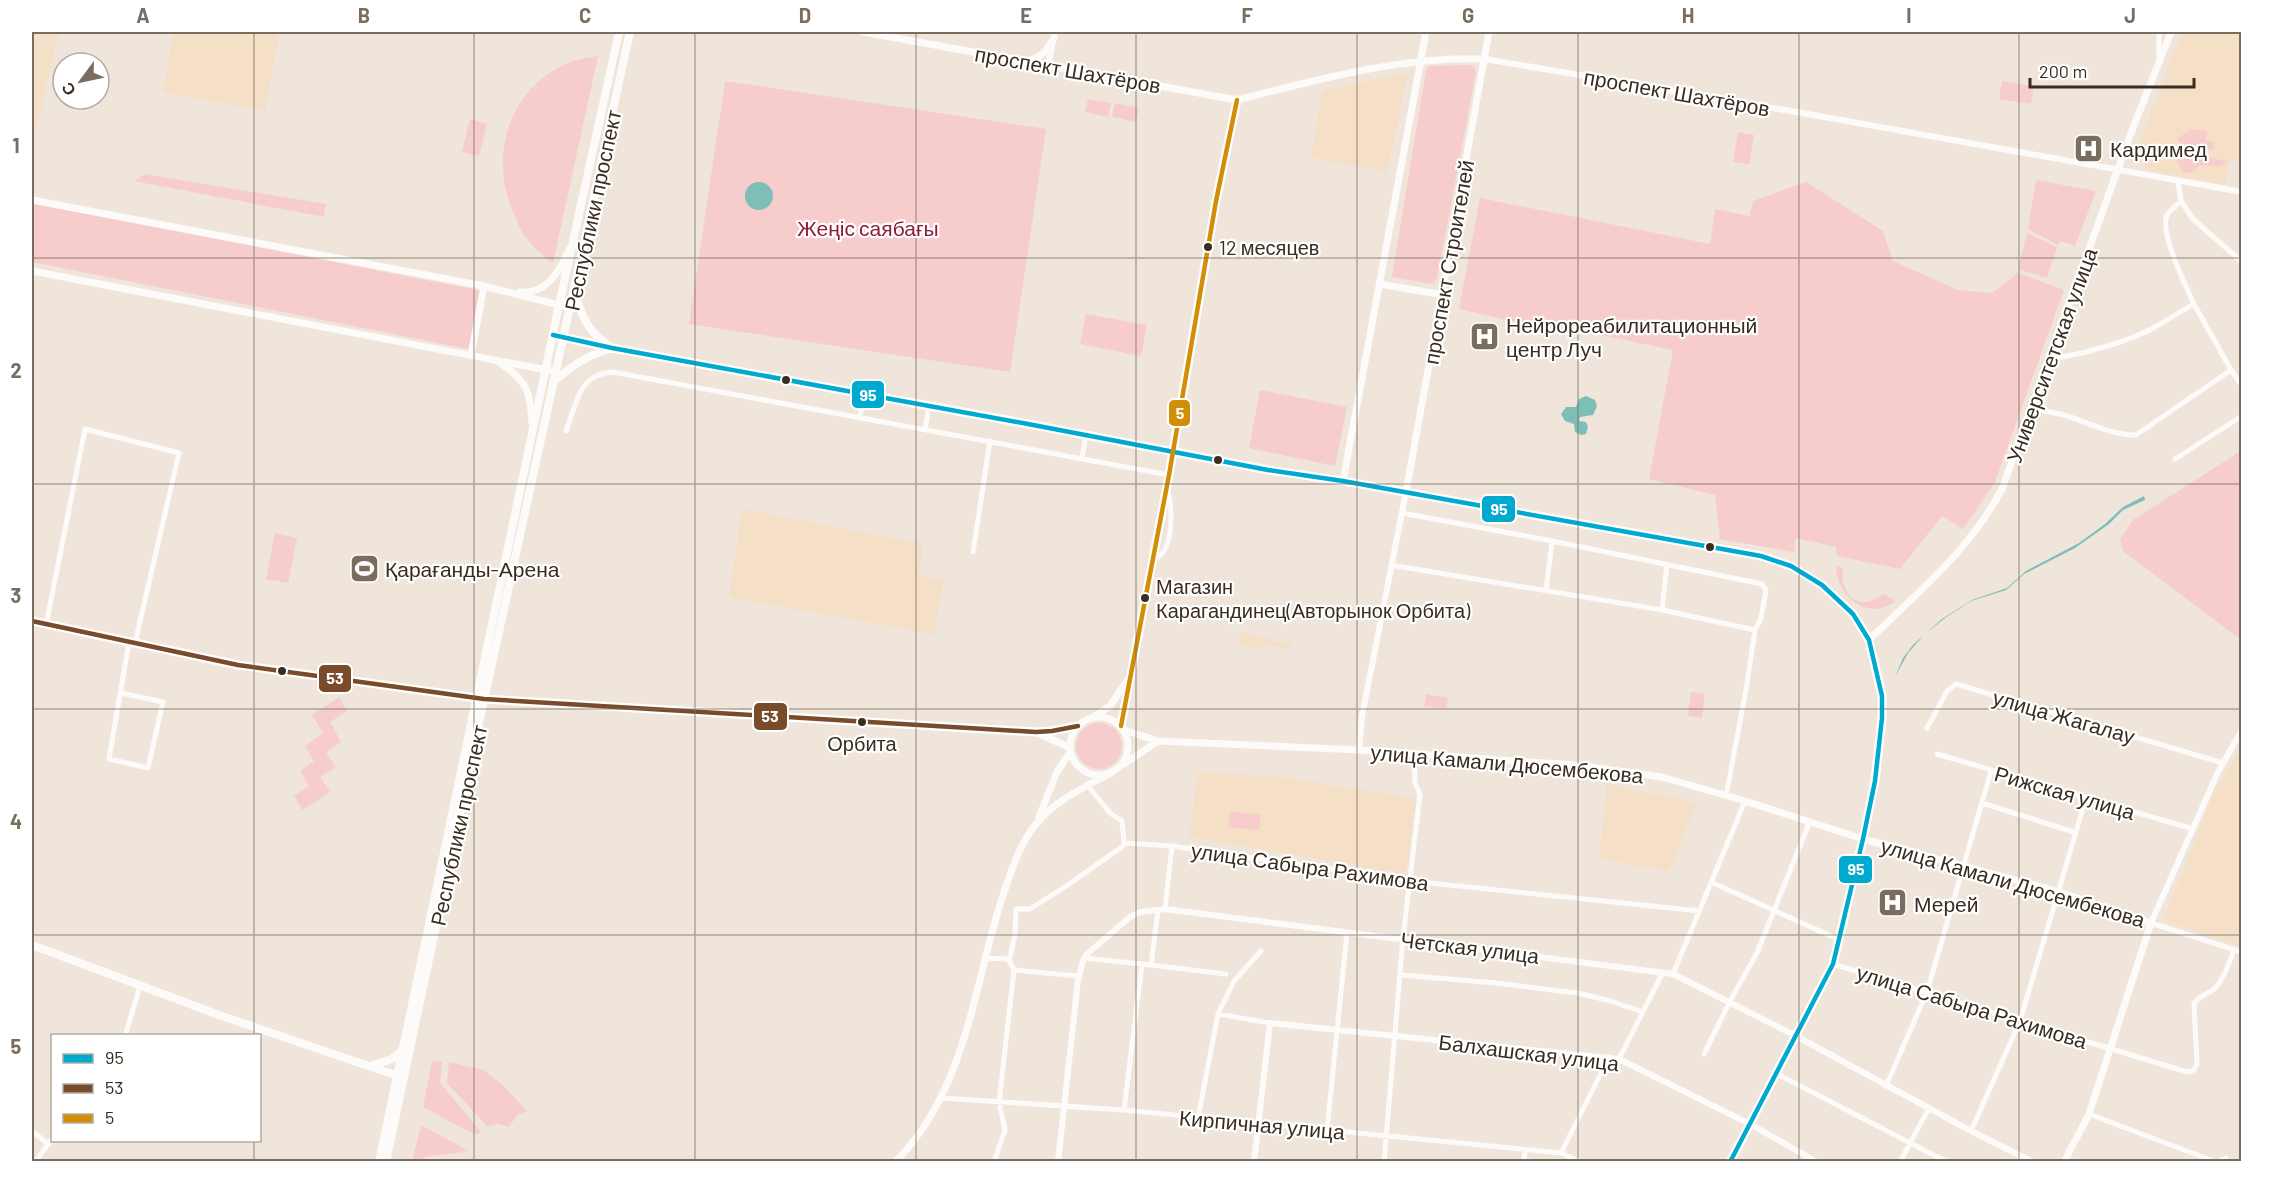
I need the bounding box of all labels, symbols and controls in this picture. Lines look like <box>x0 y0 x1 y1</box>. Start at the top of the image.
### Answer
text: A <box>136 3 150 27</box>
text: B <box>358 3 370 27</box>
text: C <box>579 3 591 27</box>
text: D <box>799 3 811 27</box>
text: E <box>1020 3 1032 27</box>
text: F <box>1241 3 1253 27</box>
text: G <box>1462 3 1474 27</box>
text: H <box>1682 3 1694 27</box>
text: I <box>1906 3 1912 27</box>
text: J <box>2124 3 2136 27</box>
street label: проспект Шахтёров <box>973 40 1163 98</box>
north arrow <box>51 51 111 111</box>
scale bar <box>2030 51 2194 89</box>
text: 200 m <box>2039 60 2087 82</box>
street label: проспект Шахтёров <box>1582 63 1772 121</box>
text: С <box>57 79 79 99</box>
street label: Республики проспект <box>558 107 626 313</box>
hospital icon: Кардимед <box>2073 132 2105 164</box>
text: 1 <box>12 133 20 157</box>
place label: Кардимед <box>2110 136 2207 161</box>
street label: проспект Строителей <box>1418 158 1478 366</box>
park label: Жеңіс саябағы <box>797 215 939 240</box>
place label: 12 месяцев <box>1219 235 1319 259</box>
marker: 12 месяцев <box>1202 241 1214 253</box>
street label: Университетская улица <box>2000 244 2102 466</box>
place label: Нейрореабилитационный центр Луч <box>1506 312 1757 361</box>
hospital icon: Нейрореабилитационный центр Луч <box>1469 320 1501 352</box>
text: 2 <box>10 358 22 382</box>
unlabelled marker <box>780 374 792 386</box>
line badge: 95 <box>851 380 885 409</box>
text: 95 <box>859 385 877 404</box>
line badge: 5 <box>1168 399 1191 427</box>
text: 5 <box>1176 403 1185 422</box>
unlabelled marker <box>1212 454 1224 466</box>
line badge: 95 <box>1481 495 1516 523</box>
text: 95 <box>1490 499 1508 518</box>
unlabelled marker <box>1704 541 1716 553</box>
sports icon: Қарағанды-Арена <box>348 552 380 584</box>
place label: Қарағанды-Арена <box>385 556 560 581</box>
place label: Магазин Карагандинец(Авторынок Орбита) <box>1156 574 1471 622</box>
text: 3 <box>11 583 21 607</box>
marker: Магазин Карагандинец(Авторынок Орбита) <box>1139 592 1151 604</box>
line badge: 53 <box>318 664 352 693</box>
unlabelled marker <box>276 665 288 677</box>
text: 53 <box>326 668 344 687</box>
street label: улица Жагалау <box>1990 684 2138 748</box>
line badge: 53 <box>753 702 788 731</box>
text: 53 <box>761 706 779 725</box>
marker: Орбита <box>856 716 868 728</box>
street label: Республики проспект <box>424 722 492 928</box>
place label: Орбита <box>827 731 898 755</box>
street label: улица Камали Дюсембекова <box>1370 739 1645 787</box>
street label: Рижская улица <box>1992 760 2138 824</box>
text: 4 <box>10 809 22 833</box>
street label: улица Камали Дюсембекова <box>1878 832 2148 932</box>
street label: улица Сабыра Рахимова <box>1190 837 1431 895</box>
line badge: 95 <box>1838 855 1873 884</box>
text: 95 <box>1847 859 1865 878</box>
hospital icon: Мерей <box>1877 887 1909 919</box>
place label: Мерей <box>1914 891 1979 916</box>
street label: Четская улица <box>1399 926 1541 968</box>
street label: улица Сабыра Рахимова <box>1854 959 2091 1053</box>
street label: Балхашская улица <box>1437 1029 1621 1076</box>
text: 5 <box>11 1034 22 1058</box>
legend <box>51 1034 261 1142</box>
text: 95 <box>105 1046 124 1068</box>
text: 53 <box>105 1076 124 1098</box>
street label: Кирпичная улица <box>1178 1104 1346 1144</box>
text: 5 <box>105 1106 114 1128</box>

